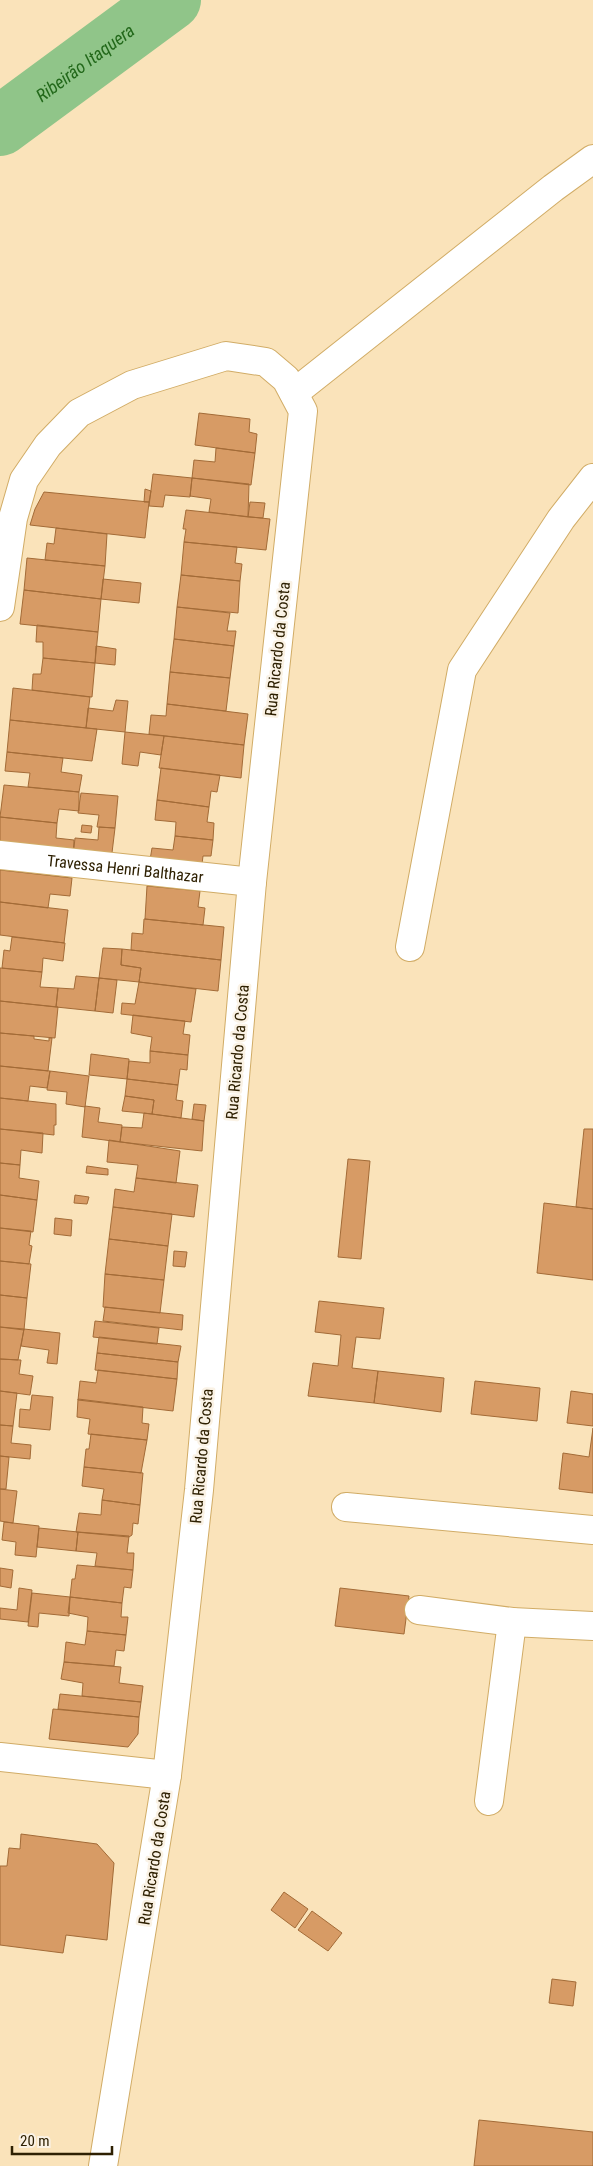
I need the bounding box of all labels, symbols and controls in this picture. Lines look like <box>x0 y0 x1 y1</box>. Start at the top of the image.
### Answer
water label: Ribeirão Itaquera <box>32 20 138 106</box>
street label: Rua Ricardo da Costa <box>261 581 294 717</box>
street label: Travessa Henri Balthazar <box>46 851 205 887</box>
street label: Rua Ricardo da Costa <box>222 984 253 1120</box>
street label: Rua Ricardo da Costa <box>186 1388 217 1524</box>
street label: Rua Ricardo da Costa <box>135 1790 174 1926</box>
scale bar <box>12 2124 112 2156</box>
text: 20 m <box>20 2132 50 2150</box>

